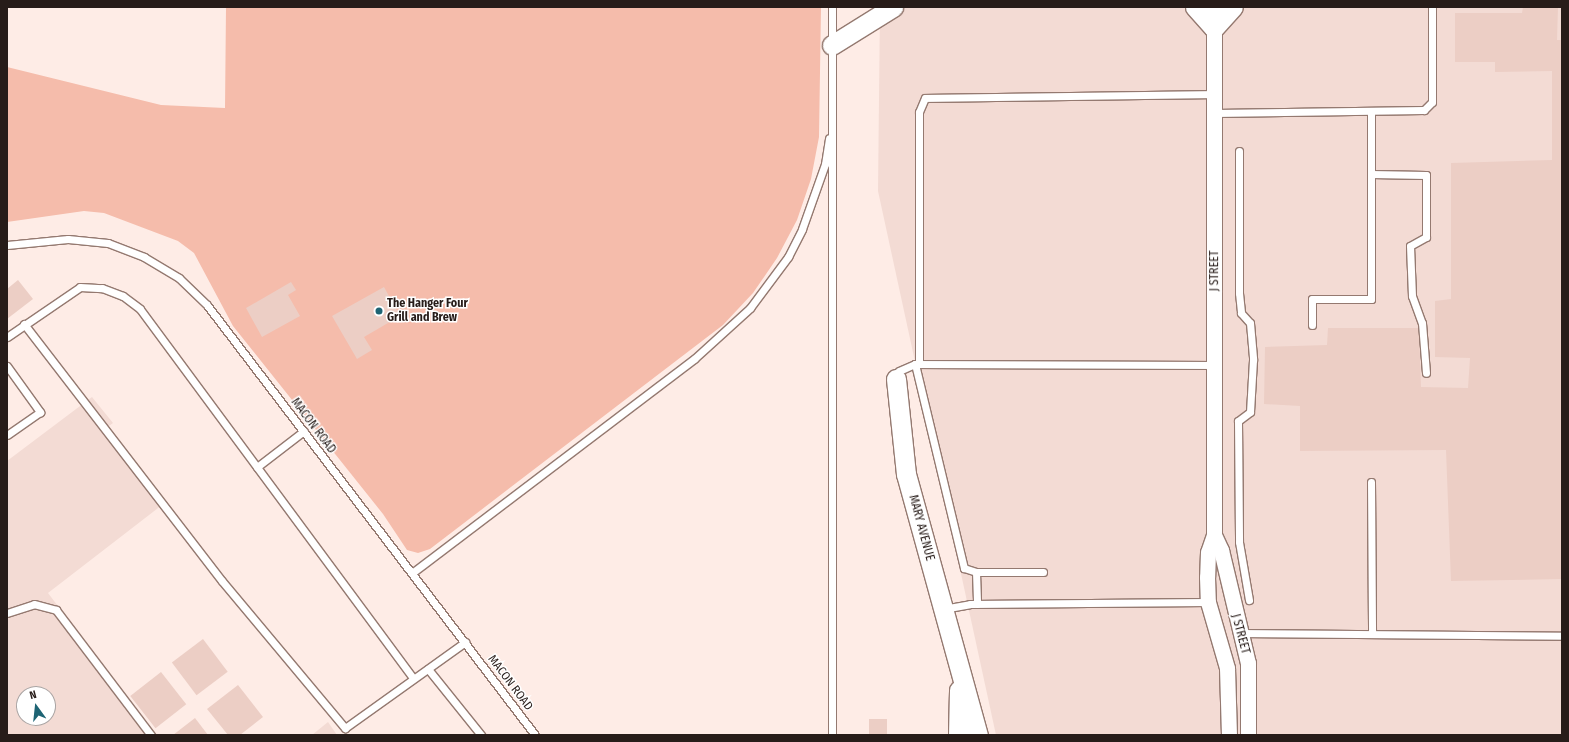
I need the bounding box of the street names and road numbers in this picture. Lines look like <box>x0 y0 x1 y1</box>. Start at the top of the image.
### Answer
street label: J STREET <box>1208 251 1222 291</box>
street label: MACON ROAD <box>288 396 338 456</box>
street label: MARY AVENUE <box>905 493 937 563</box>
street label: J STREET <box>1228 612 1252 656</box>
street label: MACON ROAD <box>485 653 535 713</box>

